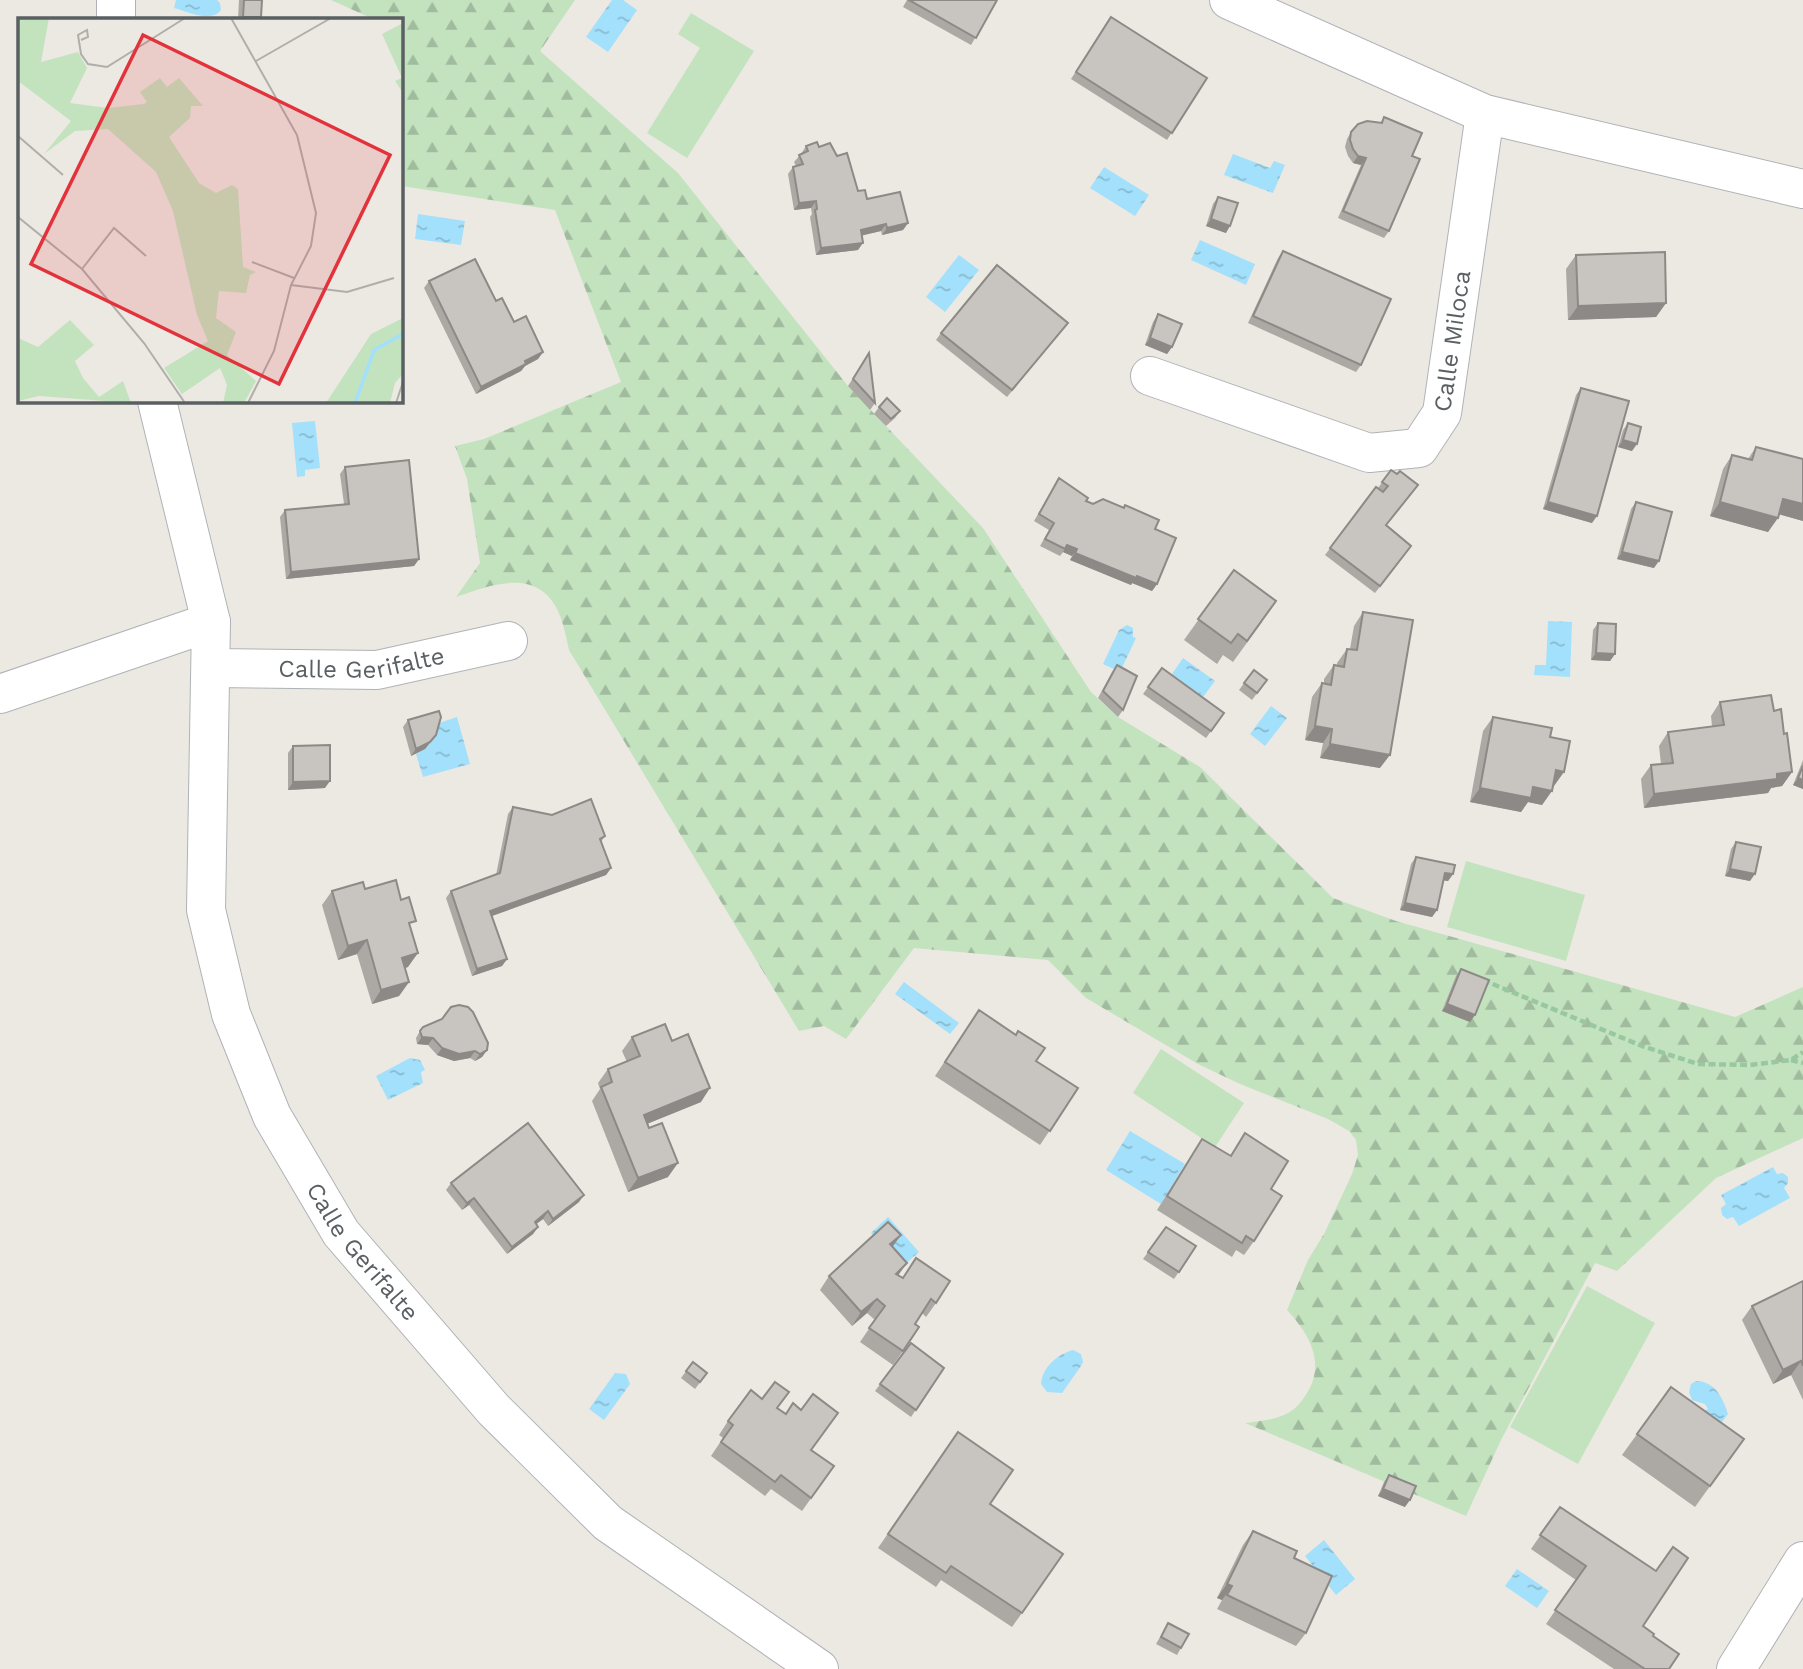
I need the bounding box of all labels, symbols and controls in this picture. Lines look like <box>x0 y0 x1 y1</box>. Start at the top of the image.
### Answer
inset map <box>18 18 402 402</box>
street label: Calle Miloca <box>1428 268 1476 414</box>
street label: Calle Gerifalte <box>278 641 447 684</box>
street label: Calle Gerifalte <box>301 1178 424 1326</box>

